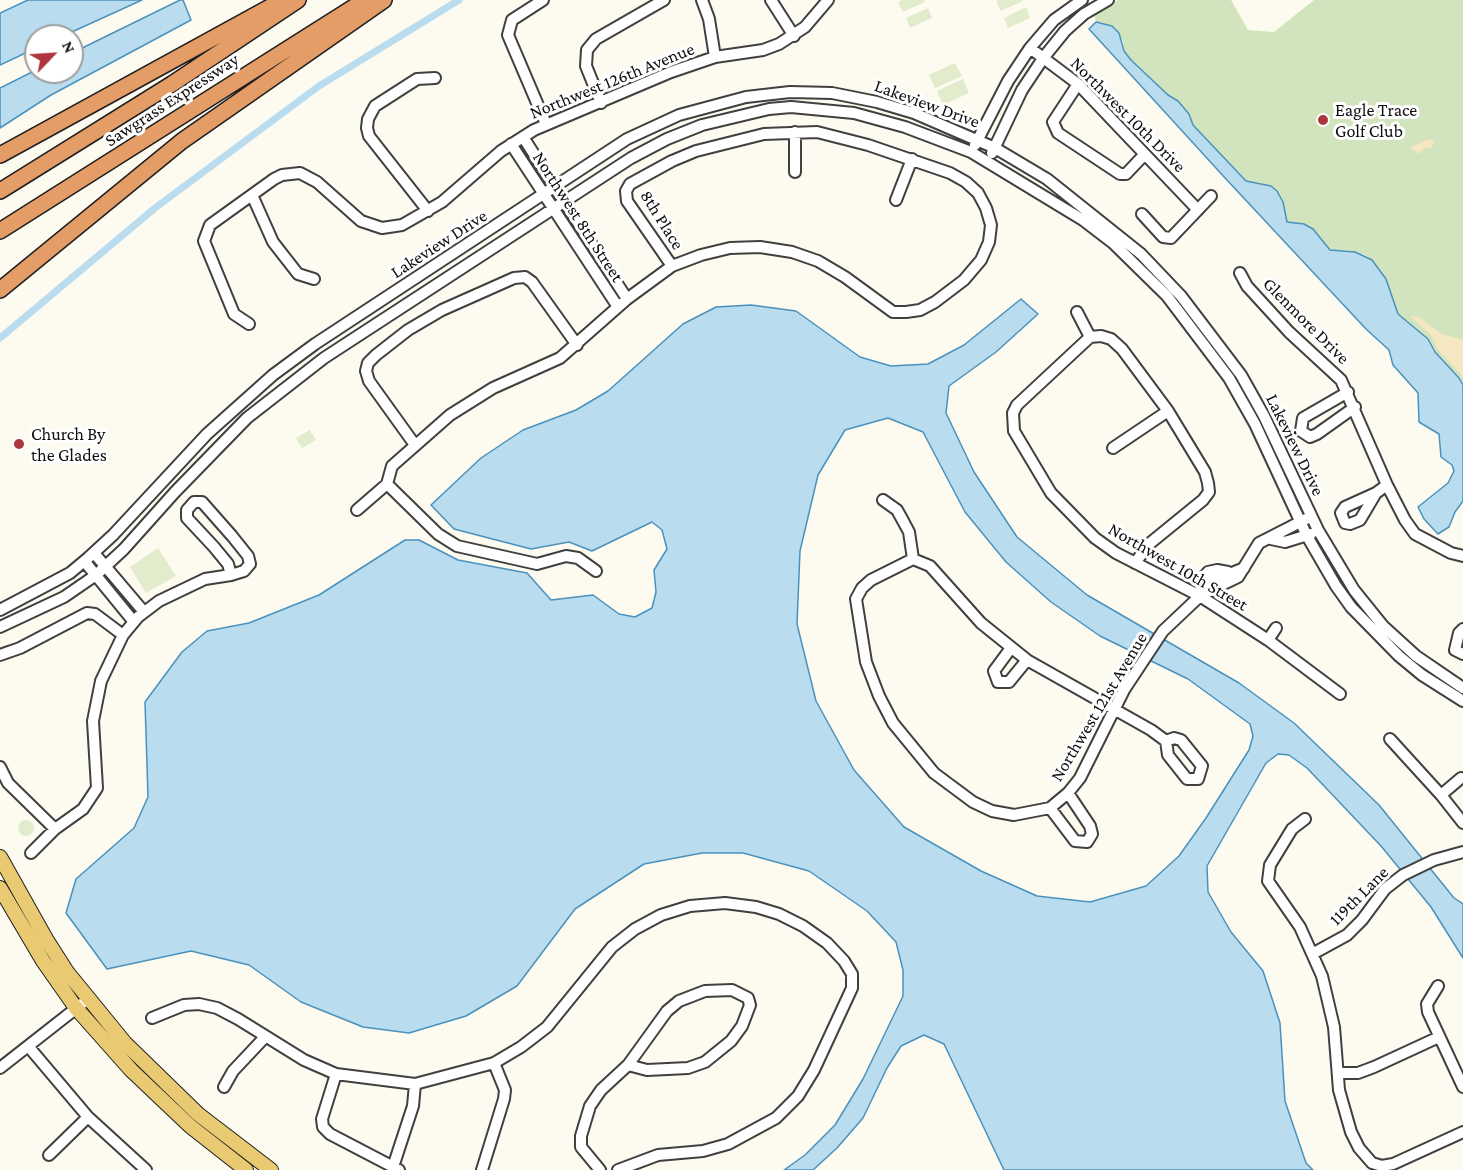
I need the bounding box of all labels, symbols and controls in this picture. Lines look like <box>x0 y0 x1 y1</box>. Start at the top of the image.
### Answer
north arrow <box>24 24 84 84</box>
text: N <box>59 38 79 56</box>
street label: Northwest 126th Avenue <box>527 38 697 124</box>
street label: Sawgrass Expressway <box>101 49 243 151</box>
street label: Northwest 10th Drive <box>1066 53 1190 177</box>
street label: Lakeview Drive <box>871 75 983 133</box>
place label: Eagle Trace Golf Club <box>1335 99 1417 142</box>
marker: Eagle Trace Golf Club <box>1316 113 1330 127</box>
street label: Northwest 8th Street <box>528 148 628 286</box>
street label: 8th Place <box>635 186 689 254</box>
street label: Lakeview Drive <box>387 205 491 283</box>
street label: Glenmore Drive <box>1258 273 1354 369</box>
street label: Lakeview Drive <box>1261 391 1329 499</box>
place label: Church By the Glades <box>31 423 107 466</box>
marker: Church By the Glades <box>12 437 26 451</box>
street label: Northwest 10th Street <box>1104 518 1252 616</box>
street label: Northwest 121st Avenue <box>1046 629 1152 785</box>
street label: 119th Lane <box>1325 862 1393 930</box>

